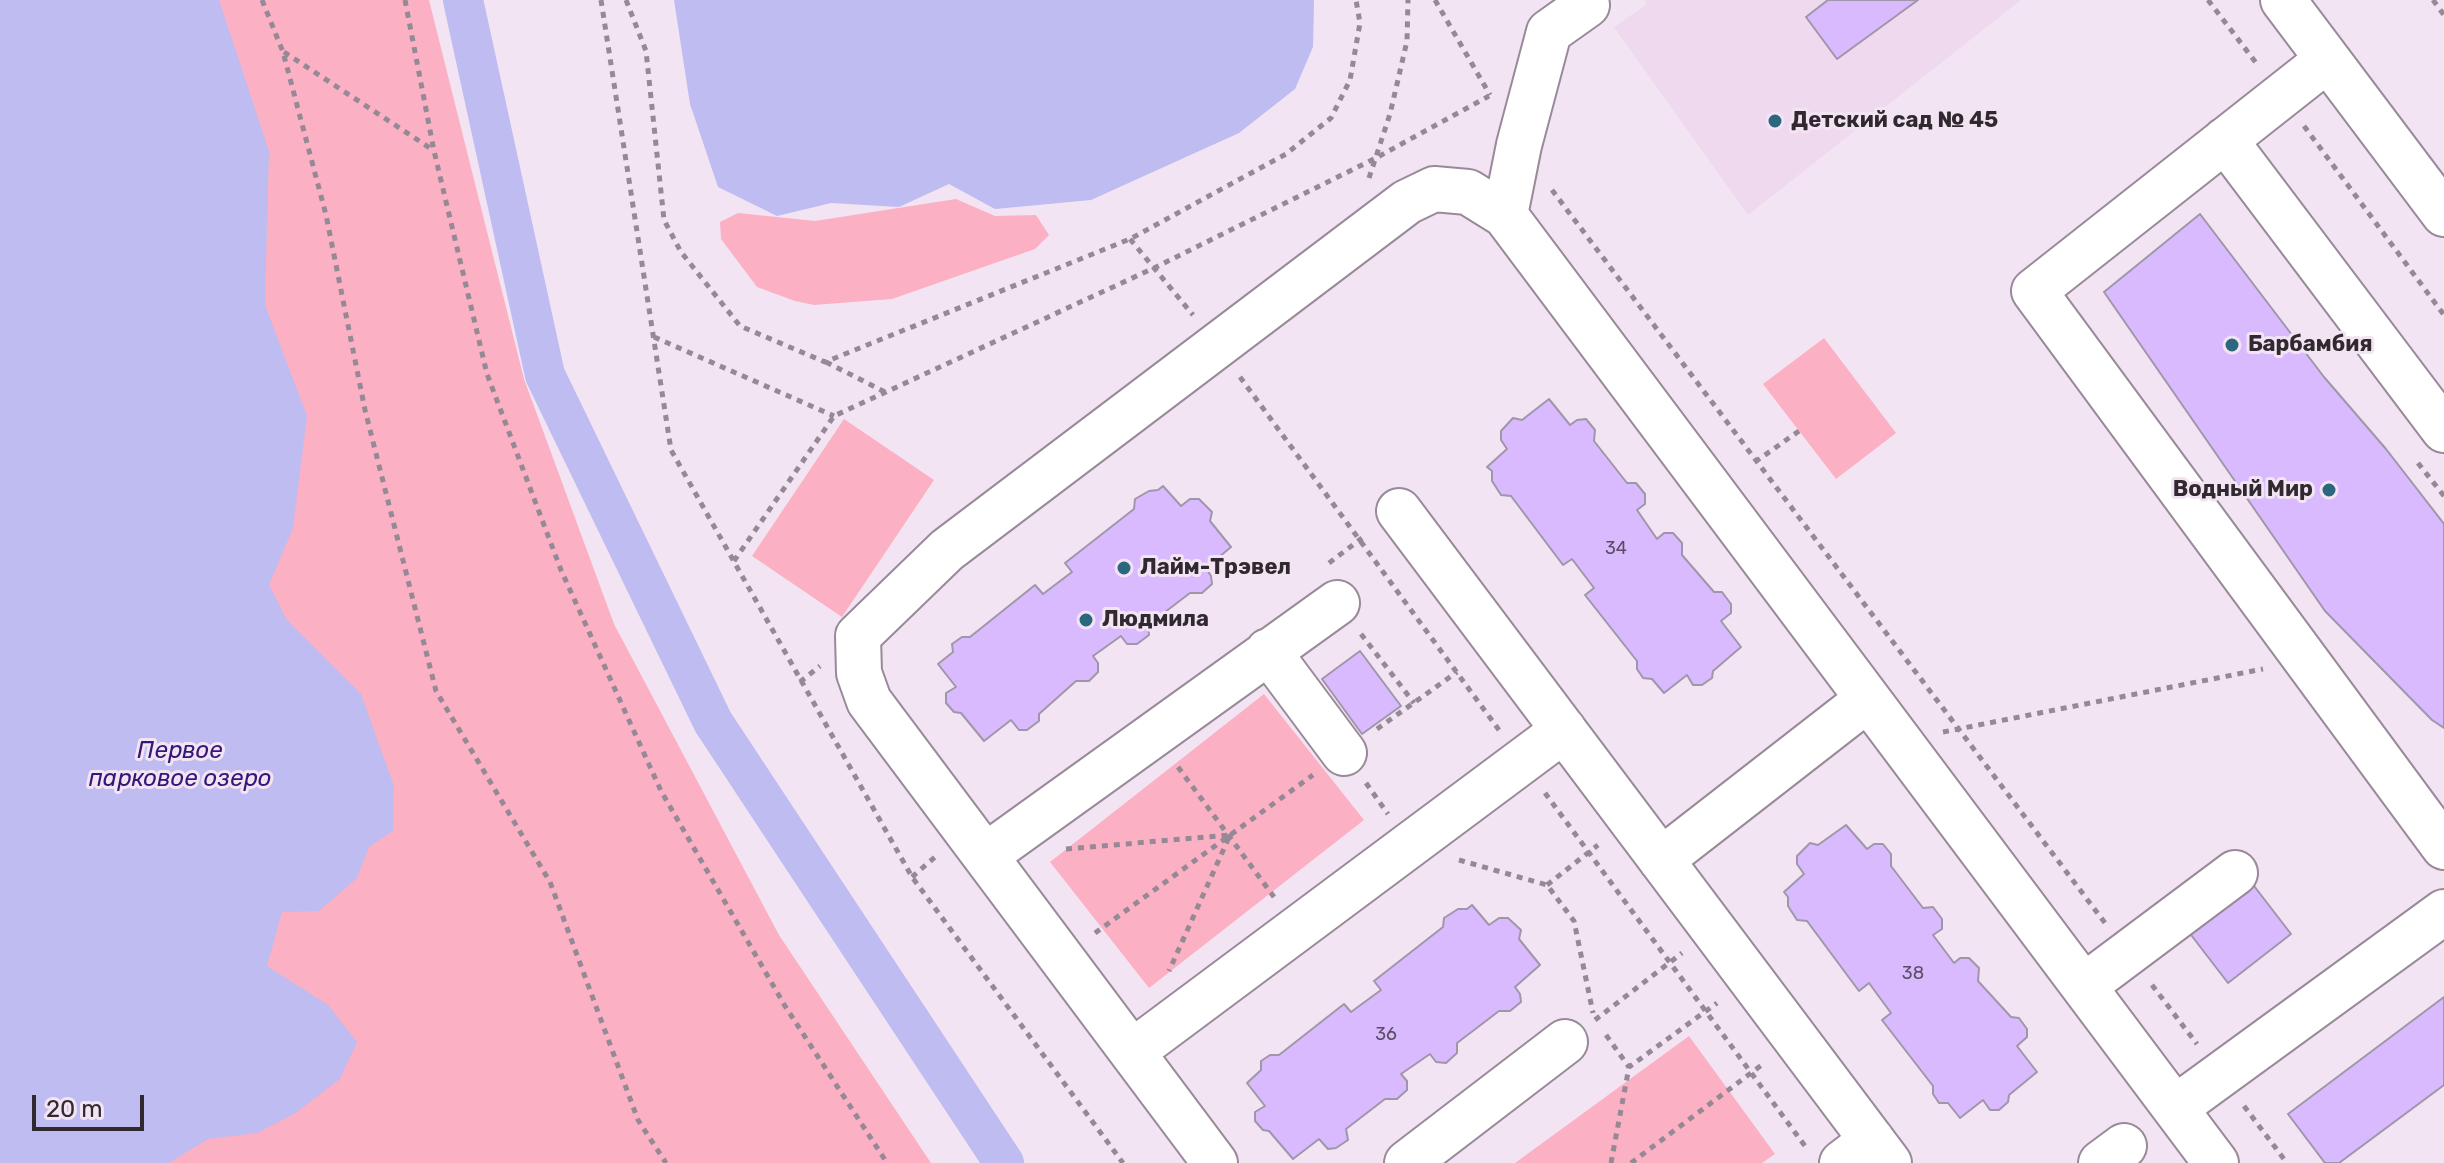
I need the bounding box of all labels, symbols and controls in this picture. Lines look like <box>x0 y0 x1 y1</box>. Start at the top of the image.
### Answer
place label: Детский сад № 45 <box>1791 108 1998 134</box>
marker: Детский сад № 45 <box>1766 112 1784 130</box>
place label: Барбамбия <box>2248 332 2373 358</box>
marker: Барбамбия <box>2223 336 2241 354</box>
place label: Водный Мир <box>2173 477 2313 503</box>
marker: Водный Мир <box>2320 481 2338 499</box>
house number: 34 <box>1605 538 1627 560</box>
place label: Лайм-Трэвел <box>1140 555 1291 581</box>
marker: Лайм-Трэвел <box>1115 559 1133 577</box>
place label: Людмила <box>1102 607 1209 633</box>
marker: Людмила <box>1077 611 1095 629</box>
water label: Первое парковое озеро <box>89 737 271 793</box>
house number: 38 <box>1902 963 1924 985</box>
house number: 36 <box>1375 1024 1397 1046</box>
scale bar <box>36 1079 148 1129</box>
text: 20 m <box>46 1095 103 1123</box>

